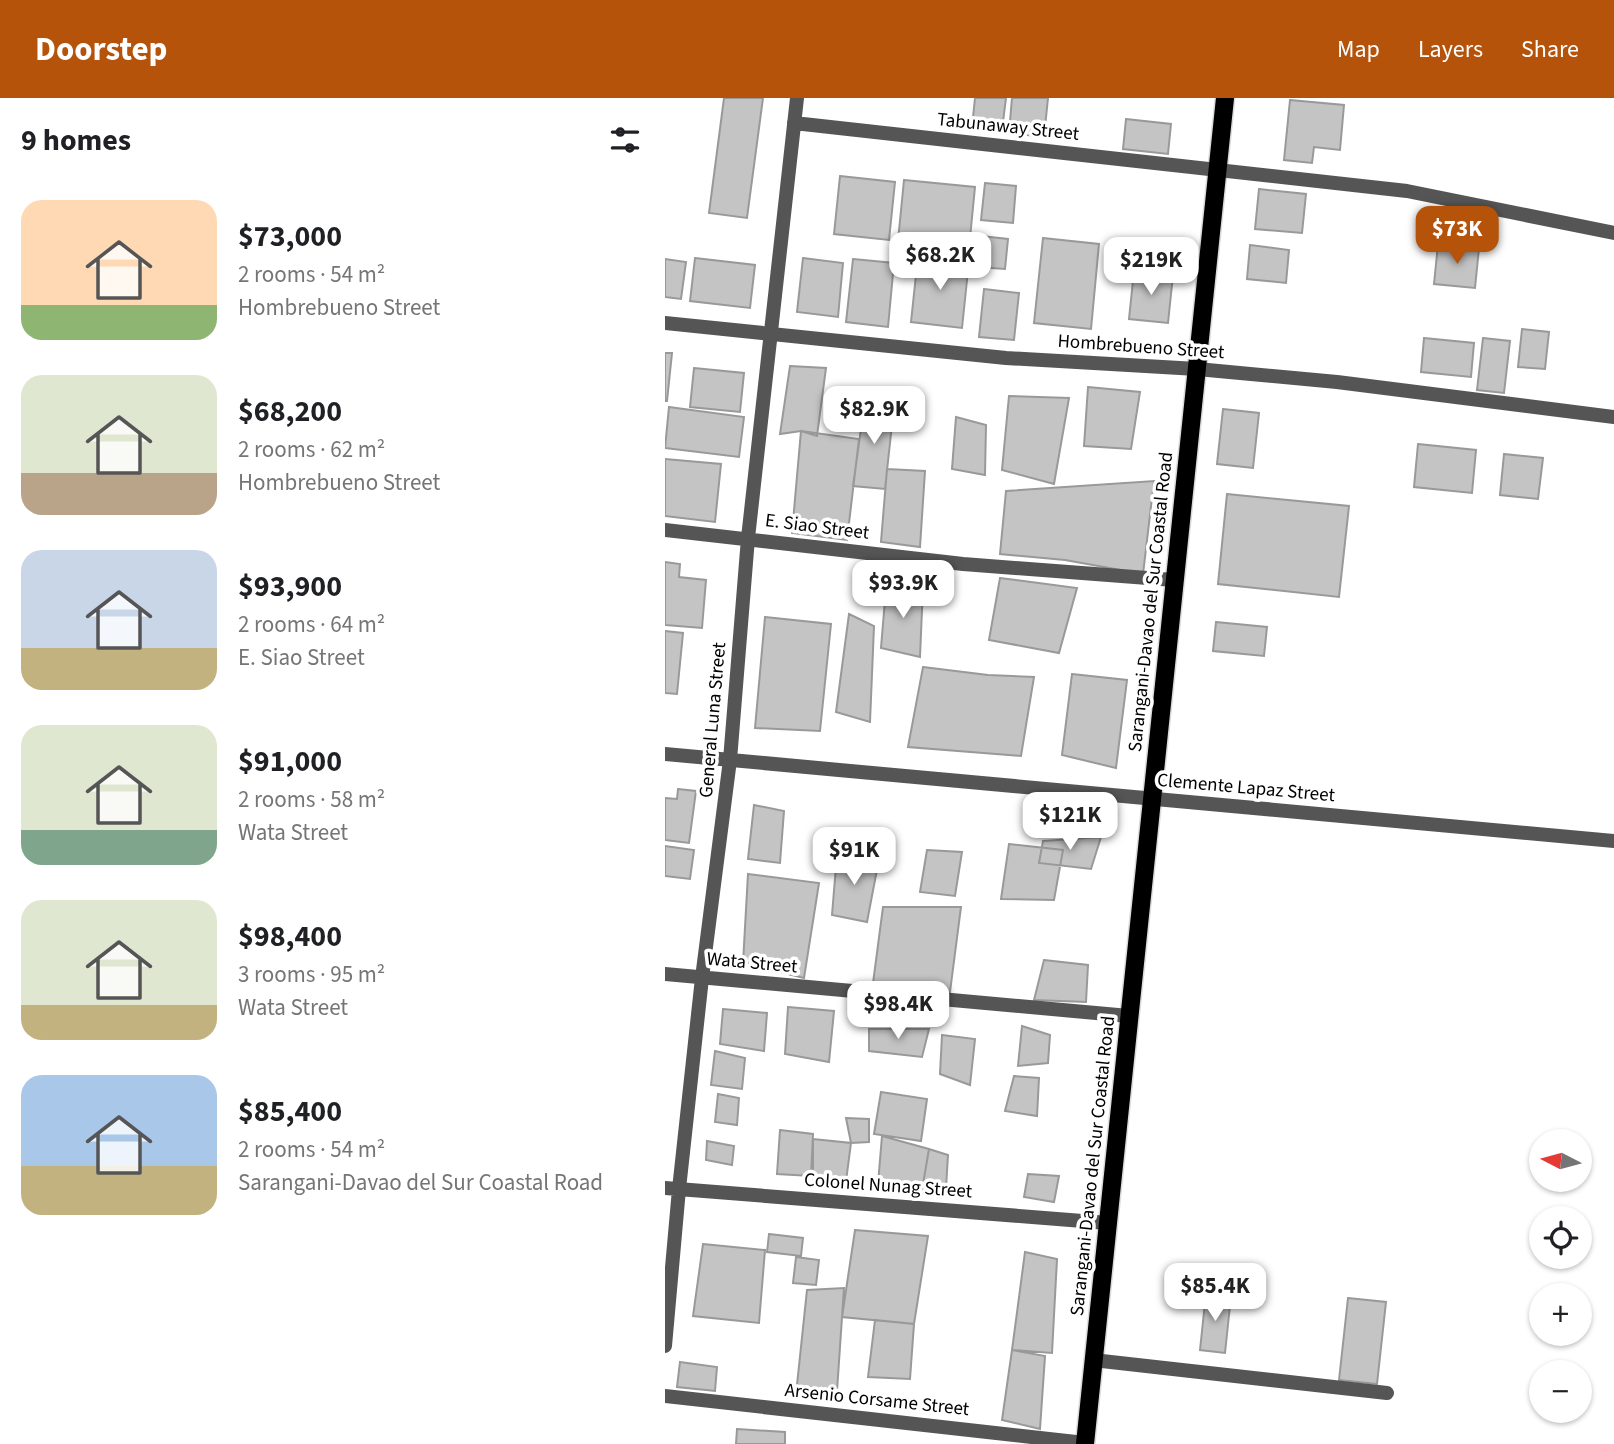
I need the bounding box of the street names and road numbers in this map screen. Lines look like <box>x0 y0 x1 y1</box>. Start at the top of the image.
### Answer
street label: Tabunaway Street <box>936 106 1081 148</box>
street label: Hombrebueno Street <box>1057 328 1226 366</box>
street label: Sarangani-Davao del Sur Coastal Road <box>1122 451 1180 753</box>
street label: E. Siao Street <box>763 507 871 547</box>
street label: General Luna Street <box>693 641 733 799</box>
street label: Clemente Lapaz Street <box>1156 767 1337 809</box>
street label: Wata Street <box>706 946 799 980</box>
street label: Sarangani-Davao del Sur Coastal Road <box>1064 1015 1122 1317</box>
street label: Colonel Nunag Street <box>803 1167 973 1205</box>
street label: Arsenio Corsame Street <box>784 1377 971 1423</box>

